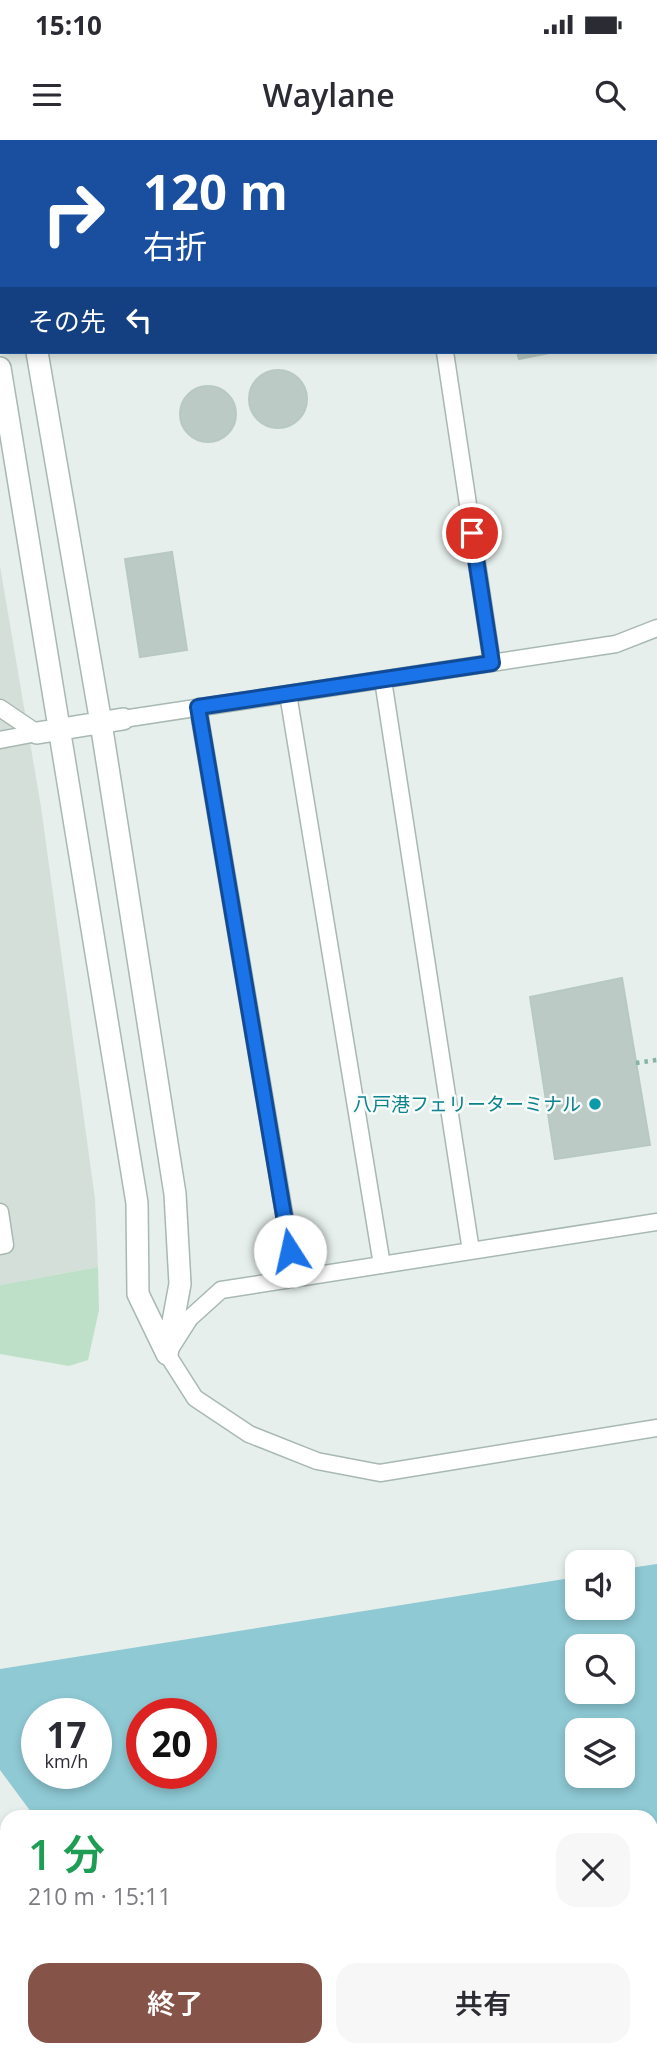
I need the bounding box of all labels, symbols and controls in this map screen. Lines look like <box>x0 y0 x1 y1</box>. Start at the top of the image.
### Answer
text: 15:10 <box>35 7 102 43</box>
text: Waylane <box>262 73 395 116</box>
icon: menu <box>28 76 66 114</box>
icon: search <box>591 76 629 114</box>
text: 120 m <box>143 158 288 224</box>
icon: right <box>28 168 119 259</box>
text: 右折 <box>143 224 207 267</box>
icon: left <box>120 301 158 339</box>
text: その先 <box>28 303 106 339</box>
pin <box>442 503 502 563</box>
icon: arrive <box>453 514 491 552</box>
place label: 八戸港フェリーターミナル <box>353 1091 581 1117</box>
marker: 八戸港フェリーターミナル <box>587 1096 603 1112</box>
position arrow <box>253 1214 327 1288</box>
map controls <box>565 1550 635 1788</box>
button: sound <box>565 1550 635 1620</box>
button: search <box>565 1634 635 1704</box>
speed limit sign: 20 <box>126 1698 217 1789</box>
text: 17 <box>46 1711 87 1758</box>
button: layers <box>565 1718 635 1788</box>
text: km/h <box>45 1749 88 1773</box>
text: 1 分 <box>28 1825 105 1882</box>
button: close <box>556 1833 630 1907</box>
text: 210 m · 15:11 <box>28 1880 171 1912</box>
button: 終了 <box>28 1963 322 2043</box>
button: 共有 <box>336 1963 630 2043</box>

